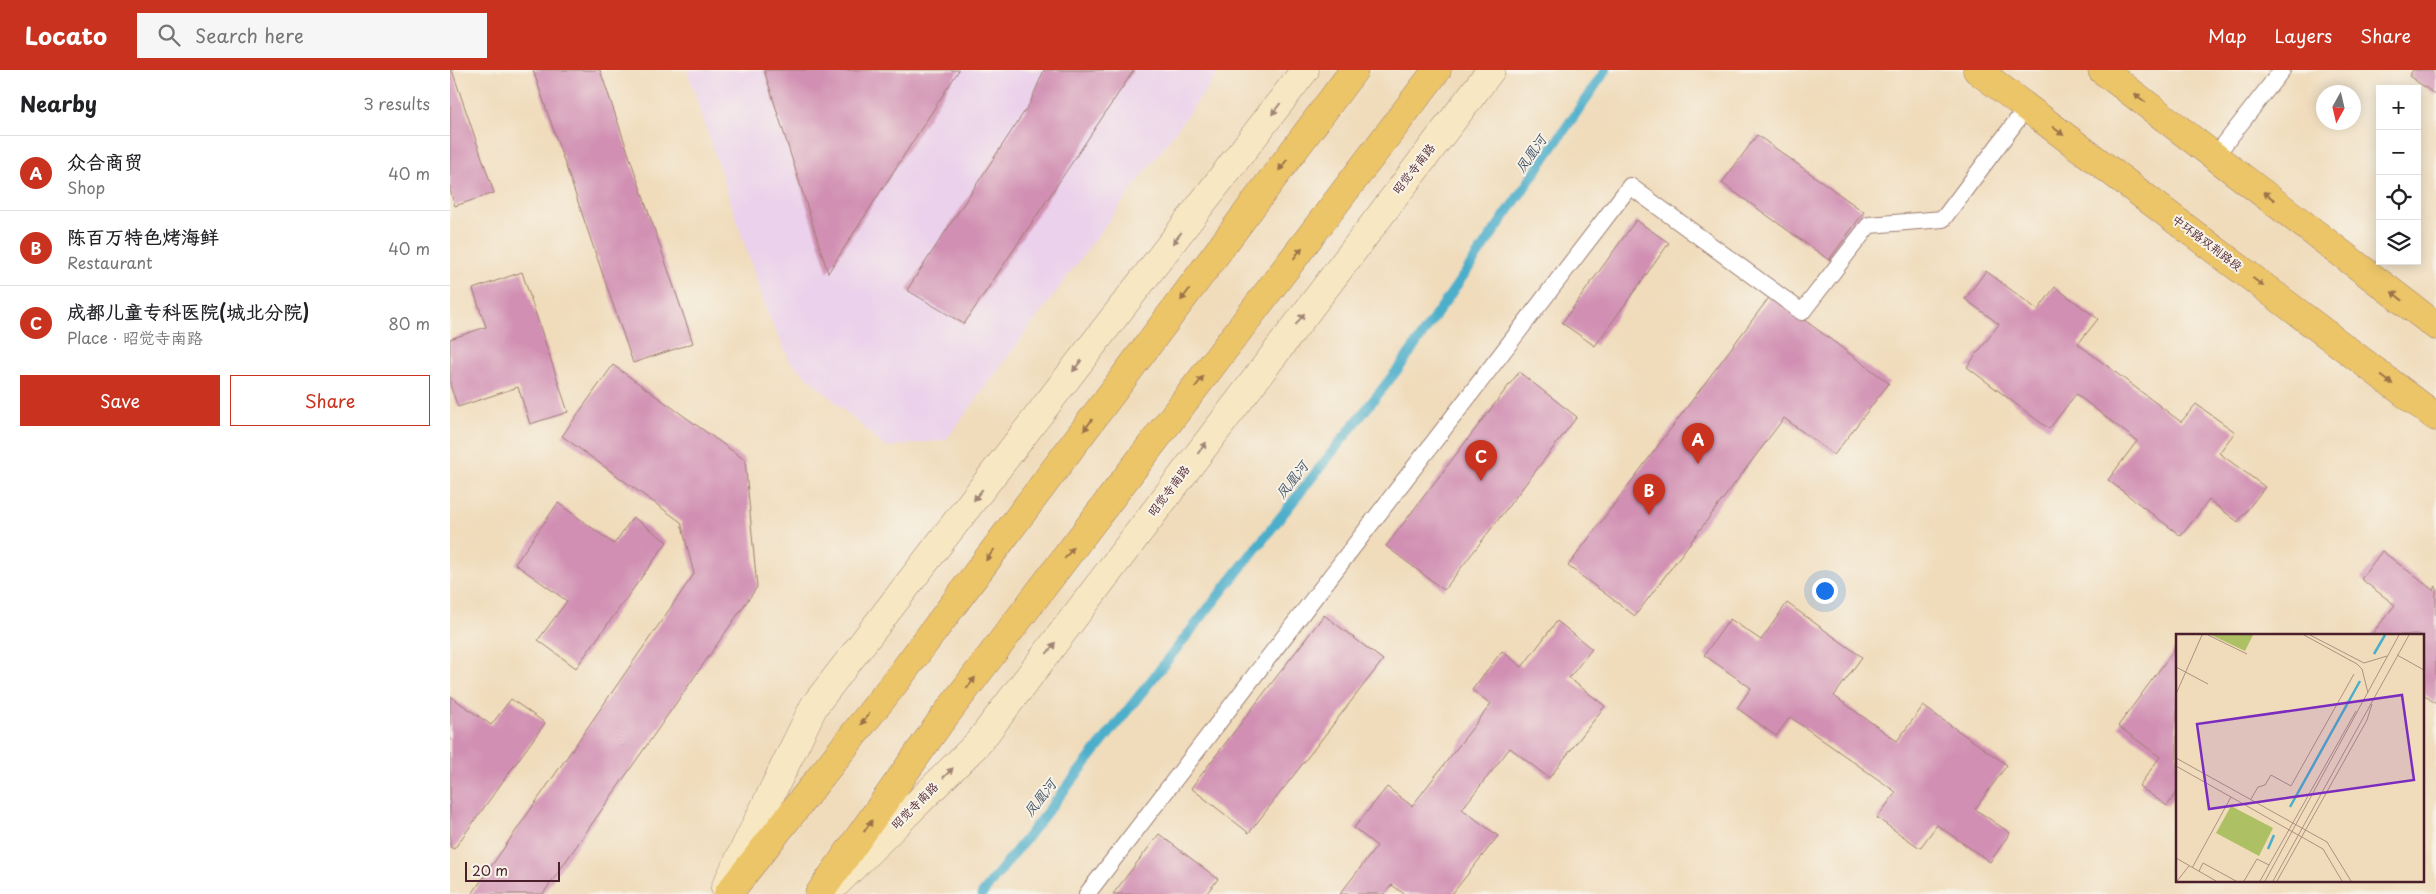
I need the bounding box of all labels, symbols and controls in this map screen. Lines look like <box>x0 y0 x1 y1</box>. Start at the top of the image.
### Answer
search box <box>137 13 487 58</box>
text: Locato <box>25 17 107 53</box>
icon: search <box>155 21 183 49</box>
text: Search here <box>195 21 304 49</box>
text: Map <box>2208 22 2247 49</box>
text: Layers <box>2275 22 2332 49</box>
text: Share <box>2360 22 2411 49</box>
north arrow <box>2316 85 2361 130</box>
map controls <box>2376 85 2421 265</box>
button: + <box>2376 85 2421 130</box>
text: Nearby <box>20 87 97 119</box>
text: 3 results <box>363 91 430 115</box>
one-way arrow <box>2133 93 2147 103</box>
one-way arrow <box>1270 102 1281 115</box>
one-way arrow <box>2051 126 2065 136</box>
water label: 凤凰河 <box>1510 129 1552 177</box>
button: − <box>2376 130 2421 175</box>
street label: 昭觉寺南路 <box>1388 139 1439 198</box>
text: 众合商贸 <box>67 147 143 175</box>
one-way arrow <box>1277 158 1288 171</box>
text: A <box>30 161 42 185</box>
text: 40 m <box>388 161 430 185</box>
text: Shop <box>67 175 105 199</box>
button: locate <box>2376 175 2421 220</box>
one-way arrow <box>2263 191 2276 202</box>
street label: 中环路双荆路段 <box>2169 210 2247 275</box>
button: layers <box>2376 220 2421 265</box>
text: 陈百万特色烤海鲜 <box>67 222 219 250</box>
one-way arrow <box>1171 231 1182 244</box>
text: B <box>31 236 41 260</box>
text: 40 m <box>388 236 430 260</box>
one-way arrow <box>1292 247 1303 260</box>
text: Restaurant <box>67 250 153 274</box>
one-way arrow <box>2251 277 2265 287</box>
one-way arrow <box>1180 288 1190 302</box>
one-way arrow <box>2391 290 2404 301</box>
text: 成都儿童专科医院(城北分院) <box>67 297 309 325</box>
text: C <box>30 311 42 335</box>
text: 80 m <box>388 311 430 335</box>
one-way arrow <box>1295 312 1305 326</box>
text: Place · 昭觉寺南路 <box>67 325 203 349</box>
one-way arrow <box>1072 359 1083 372</box>
button: Save <box>20 375 220 426</box>
button: Share <box>230 375 430 426</box>
one-way arrow <box>2380 375 2394 385</box>
one-way arrow <box>1194 376 1205 389</box>
one-way arrow <box>1082 418 1093 431</box>
pin: A <box>1682 423 1714 464</box>
pin: C <box>1465 440 1497 481</box>
one-way arrow <box>1197 441 1207 455</box>
water label: 凤凰河 <box>1270 455 1314 503</box>
street label: 昭觉寺南路 <box>1143 461 1193 520</box>
pin: B <box>1633 474 1665 515</box>
one-way arrow <box>972 488 983 501</box>
one-way arrow <box>1064 546 1074 560</box>
one-way arrow <box>985 548 995 562</box>
your location <box>1812 578 1838 604</box>
inset map <box>2176 634 2424 882</box>
one-way arrow <box>1045 641 1056 654</box>
one-way arrow <box>965 677 976 690</box>
one-way arrow <box>860 712 871 725</box>
one-way arrow <box>942 767 954 779</box>
water label: 凤凰河 <box>1018 773 1062 821</box>
street label: 昭觉寺南路 <box>887 778 942 833</box>
one-way arrow <box>863 819 873 832</box>
scale bar <box>465 859 560 882</box>
text: 20 m <box>472 860 508 881</box>

